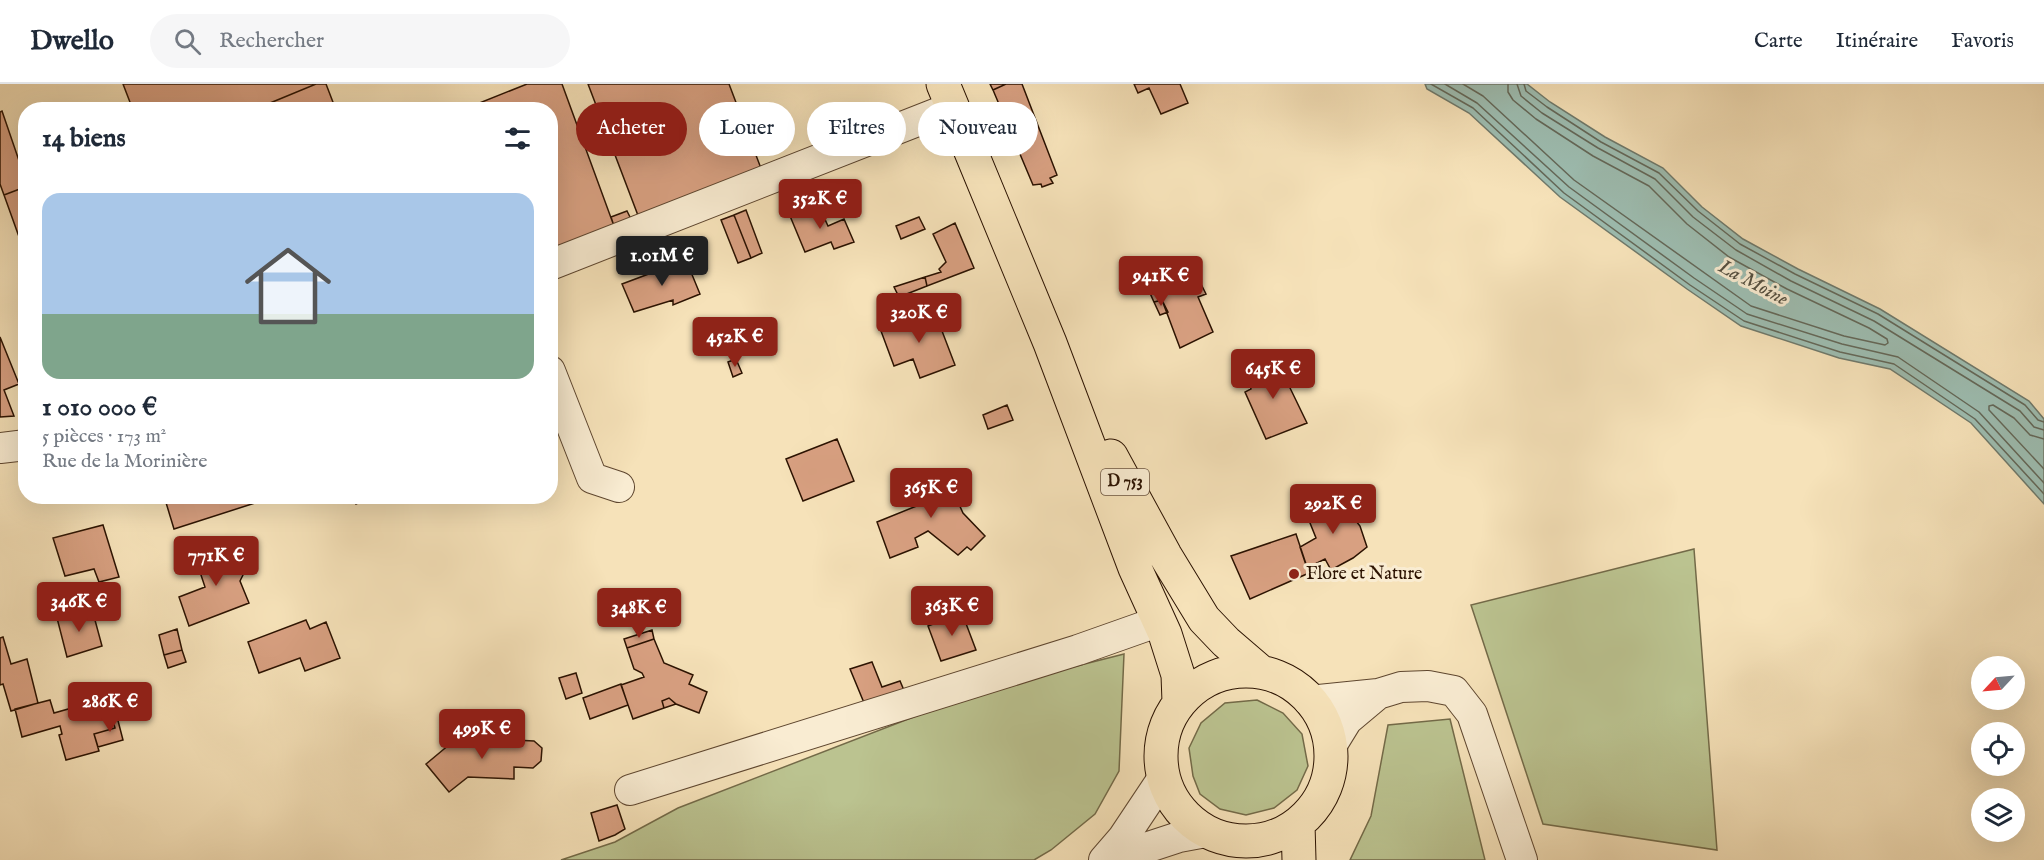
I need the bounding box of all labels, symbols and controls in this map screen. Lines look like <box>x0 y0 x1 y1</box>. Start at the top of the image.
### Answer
search box <box>150 14 570 68</box>
text: Dwello <box>30 24 114 59</box>
icon: search <box>171 25 204 58</box>
text: Rechercher <box>219 27 324 55</box>
text: Carte <box>1754 28 1803 55</box>
text: Itinéraire <box>1836 28 1918 55</box>
text: Favoris <box>1951 28 2014 55</box>
chip: Acheter <box>576 102 687 156</box>
chip: Louer <box>699 102 795 156</box>
chip: Filtres <box>807 102 906 156</box>
chip: Nouveau <box>918 102 1038 156</box>
text: 14 biens <box>42 122 126 155</box>
icon: filters <box>501 122 534 155</box>
pin: 352K € <box>771 179 869 230</box>
text: 352K € <box>793 186 847 211</box>
icon: home <box>234 232 342 340</box>
pin: 1.01M € <box>607 236 717 287</box>
text: 1.01M € <box>630 243 694 268</box>
water label: La Moine <box>1713 254 1792 312</box>
pin: 941K € <box>1112 256 1210 307</box>
text: 941K € <box>1133 263 1189 288</box>
pin: 320K € <box>870 293 968 344</box>
text: 320K € <box>890 300 948 325</box>
pin: 452K € <box>686 317 784 368</box>
text: 452K € <box>707 324 763 349</box>
pin: 645K € <box>1224 349 1322 400</box>
text: 645K € <box>1245 356 1301 381</box>
text: 1 010 000 € <box>42 391 157 424</box>
text: 5 pièces · 173 m² <box>42 424 166 449</box>
text: Rue de la Morinière <box>42 449 207 474</box>
pin: 365K € <box>882 468 980 519</box>
road number: D 753 <box>1101 469 1149 495</box>
text: 365K € <box>904 475 958 500</box>
pin: 292K € <box>1284 484 1382 535</box>
text: 292K € <box>1304 491 1362 516</box>
pin: 771K € <box>167 536 265 587</box>
text: 771K € <box>188 543 244 568</box>
place label: Flore et Nature <box>1306 563 1422 586</box>
marker: Flore et Nature <box>1287 567 1301 581</box>
pin: 346K € <box>30 582 128 633</box>
pin: 363K € <box>903 586 1001 637</box>
pin: 348K € <box>590 588 688 639</box>
text: 346K € <box>51 589 107 614</box>
text: 363K € <box>925 593 979 618</box>
text: 348K € <box>611 595 667 620</box>
north arrow <box>1971 656 2025 710</box>
map controls <box>1971 656 2025 842</box>
pin: 286K € <box>61 682 159 733</box>
text: 286K € <box>82 689 138 714</box>
pin: 499K € <box>433 709 531 760</box>
text: 499K € <box>453 716 511 741</box>
button: locate <box>1971 722 2025 776</box>
button: layers <box>1971 788 2025 842</box>

